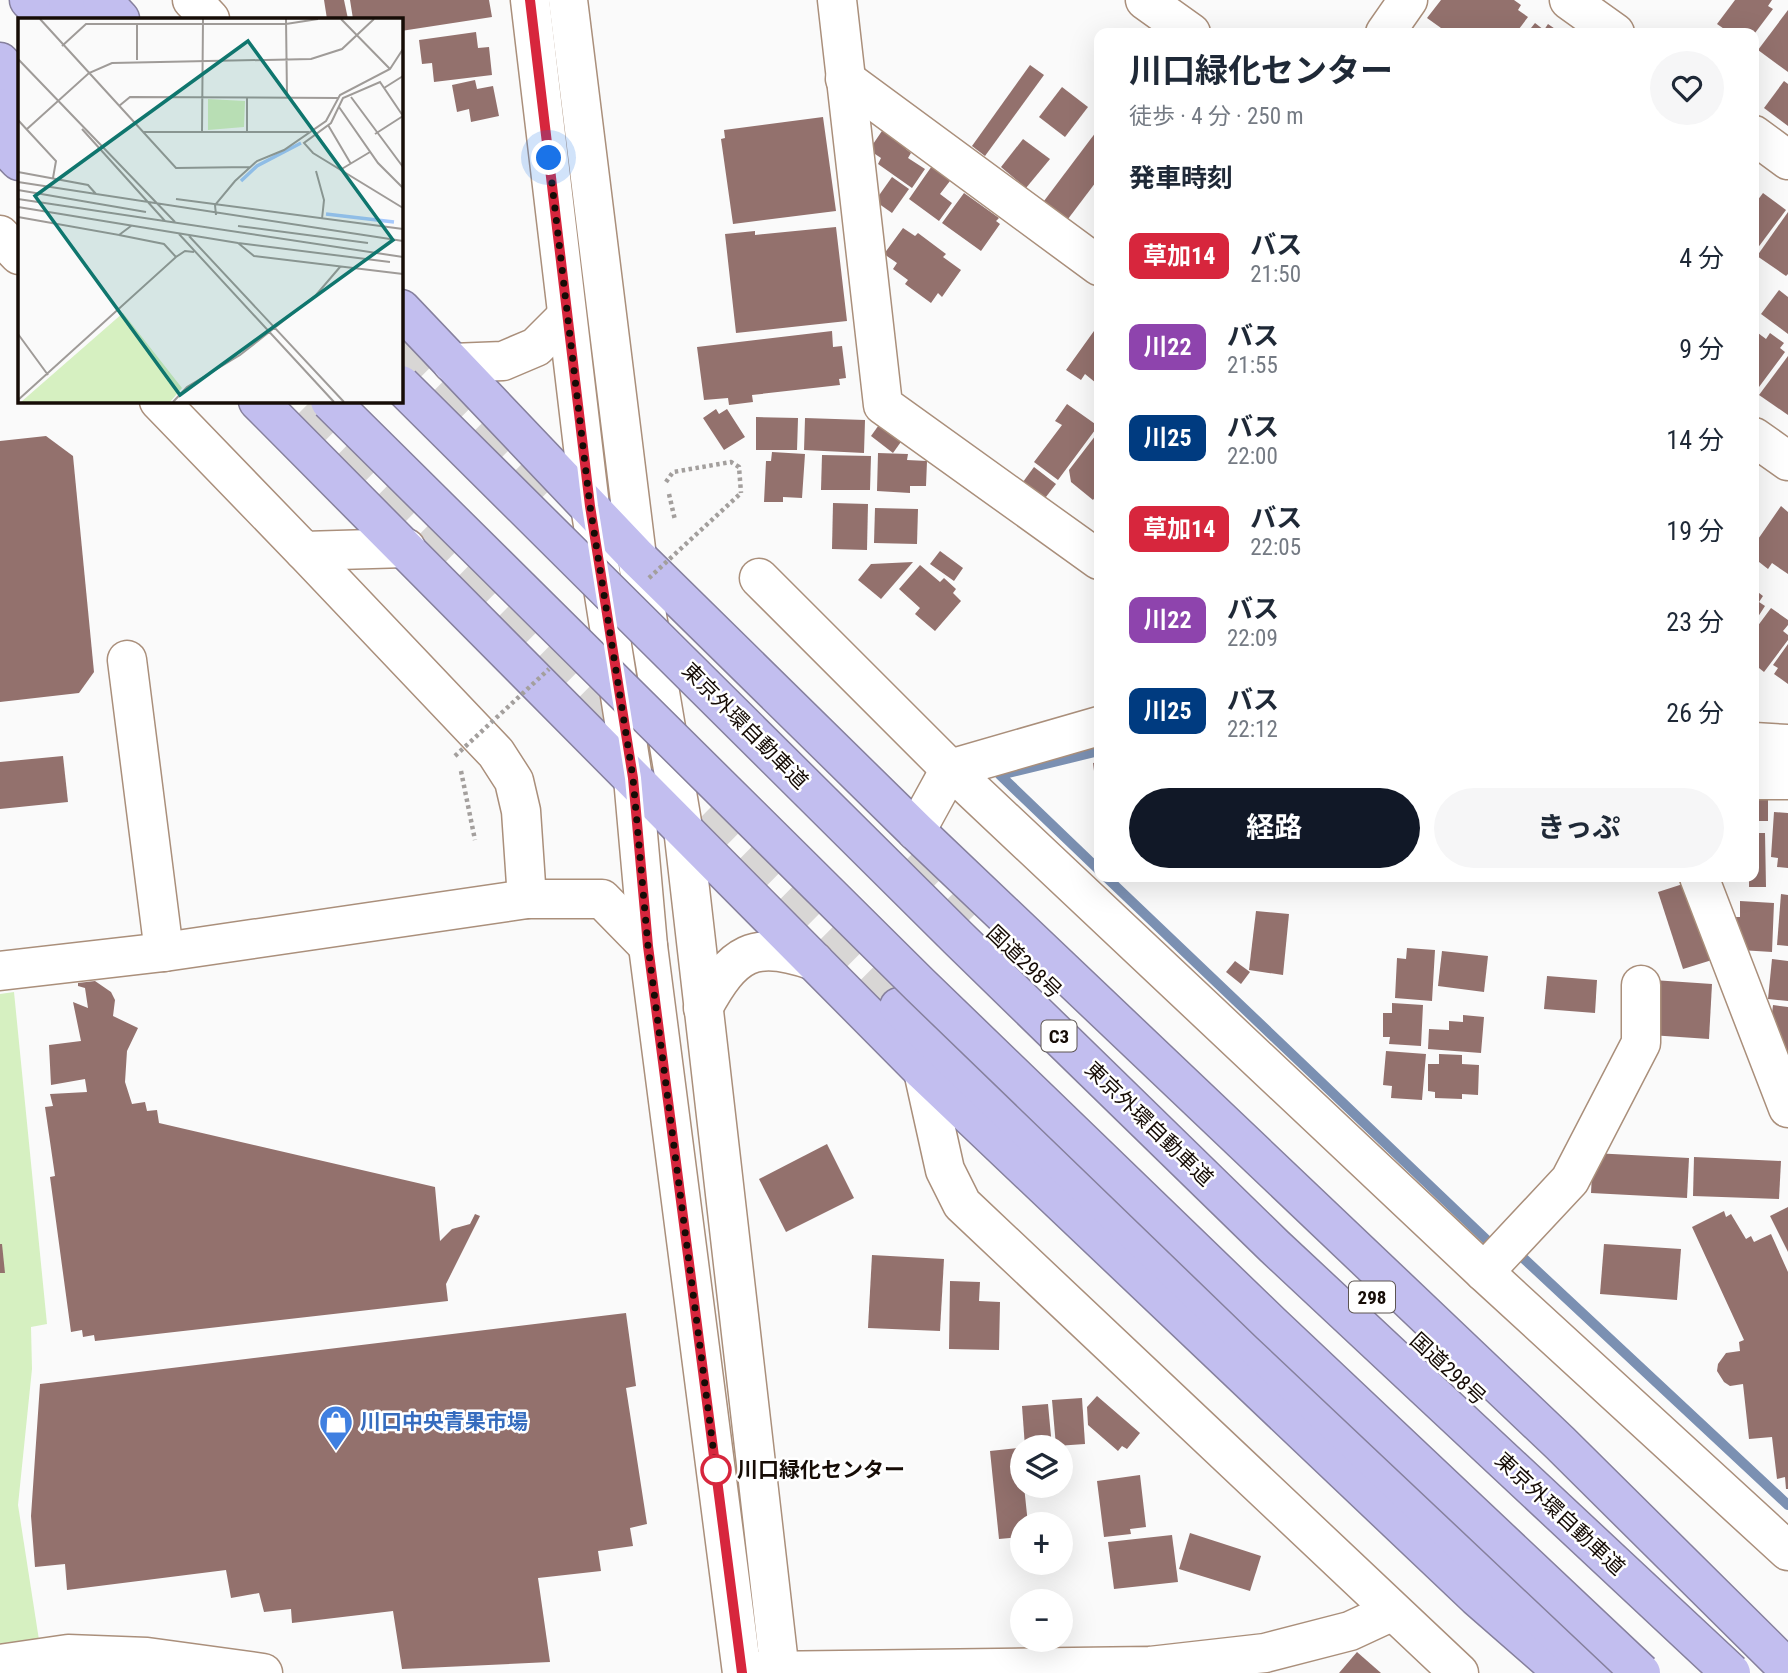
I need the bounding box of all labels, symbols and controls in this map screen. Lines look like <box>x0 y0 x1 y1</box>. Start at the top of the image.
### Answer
inset map <box>18 18 402 402</box>
text: 川口緑化センター <box>1129 51 1393 90</box>
button: heart <box>1650 51 1724 125</box>
text: 徒歩 · 4 分 · 250 m <box>1129 103 1304 130</box>
your location <box>531 140 566 175</box>
text: 発車時刻 <box>1129 163 1233 193</box>
text: バス <box>1250 230 1302 260</box>
text: 草加14 <box>1143 242 1215 270</box>
text: 4 分 <box>1679 243 1724 273</box>
text: 21:50 <box>1250 261 1301 288</box>
text: バス <box>1227 321 1279 351</box>
text: 川22 <box>1143 333 1192 361</box>
text: 9 分 <box>1679 334 1724 364</box>
text: 21:55 <box>1227 352 1278 379</box>
text: バス <box>1227 412 1279 442</box>
text: 川25 <box>1143 424 1192 452</box>
text: 14 分 <box>1666 425 1724 455</box>
text: 22:00 <box>1227 443 1278 470</box>
text: バス <box>1250 503 1302 533</box>
text: 草加14 <box>1143 515 1215 543</box>
text: 19 分 <box>1666 516 1724 546</box>
text: 22:05 <box>1250 534 1301 561</box>
text: バス <box>1227 594 1279 624</box>
text: 川22 <box>1143 606 1192 634</box>
text: 23 分 <box>1666 607 1724 637</box>
text: 22:09 <box>1227 625 1278 652</box>
street label: 東京外環自動車道 <box>677 658 813 794</box>
text: バス <box>1227 685 1279 715</box>
text: 川25 <box>1143 697 1192 725</box>
text: 26 分 <box>1666 698 1724 728</box>
text: 22:12 <box>1227 716 1278 743</box>
button: 経路 <box>1129 788 1420 868</box>
button: きっぷ <box>1434 788 1724 868</box>
street label: 国道298号 <box>982 921 1066 1003</box>
road number: C3 <box>1042 1020 1076 1052</box>
street label: 東京外環自動車道 <box>1080 1057 1218 1191</box>
road number: 298 <box>1349 1282 1395 1312</box>
street label: 国道298号 <box>1405 1328 1491 1410</box>
shop icon: 川口中央青果市場 <box>317 1403 355 1452</box>
place label: 川口中央青果市場 <box>360 1410 528 1434</box>
map controls <box>1010 1435 1073 1652</box>
button: layers <box>1010 1435 1073 1498</box>
street label: 東京外環自動車道 <box>1490 1448 1630 1580</box>
marker: 川口緑化センター <box>701 1455 731 1485</box>
place label: 川口緑化センター <box>737 1458 905 1482</box>
button: + <box>1010 1512 1073 1575</box>
button: − <box>1010 1589 1073 1652</box>

